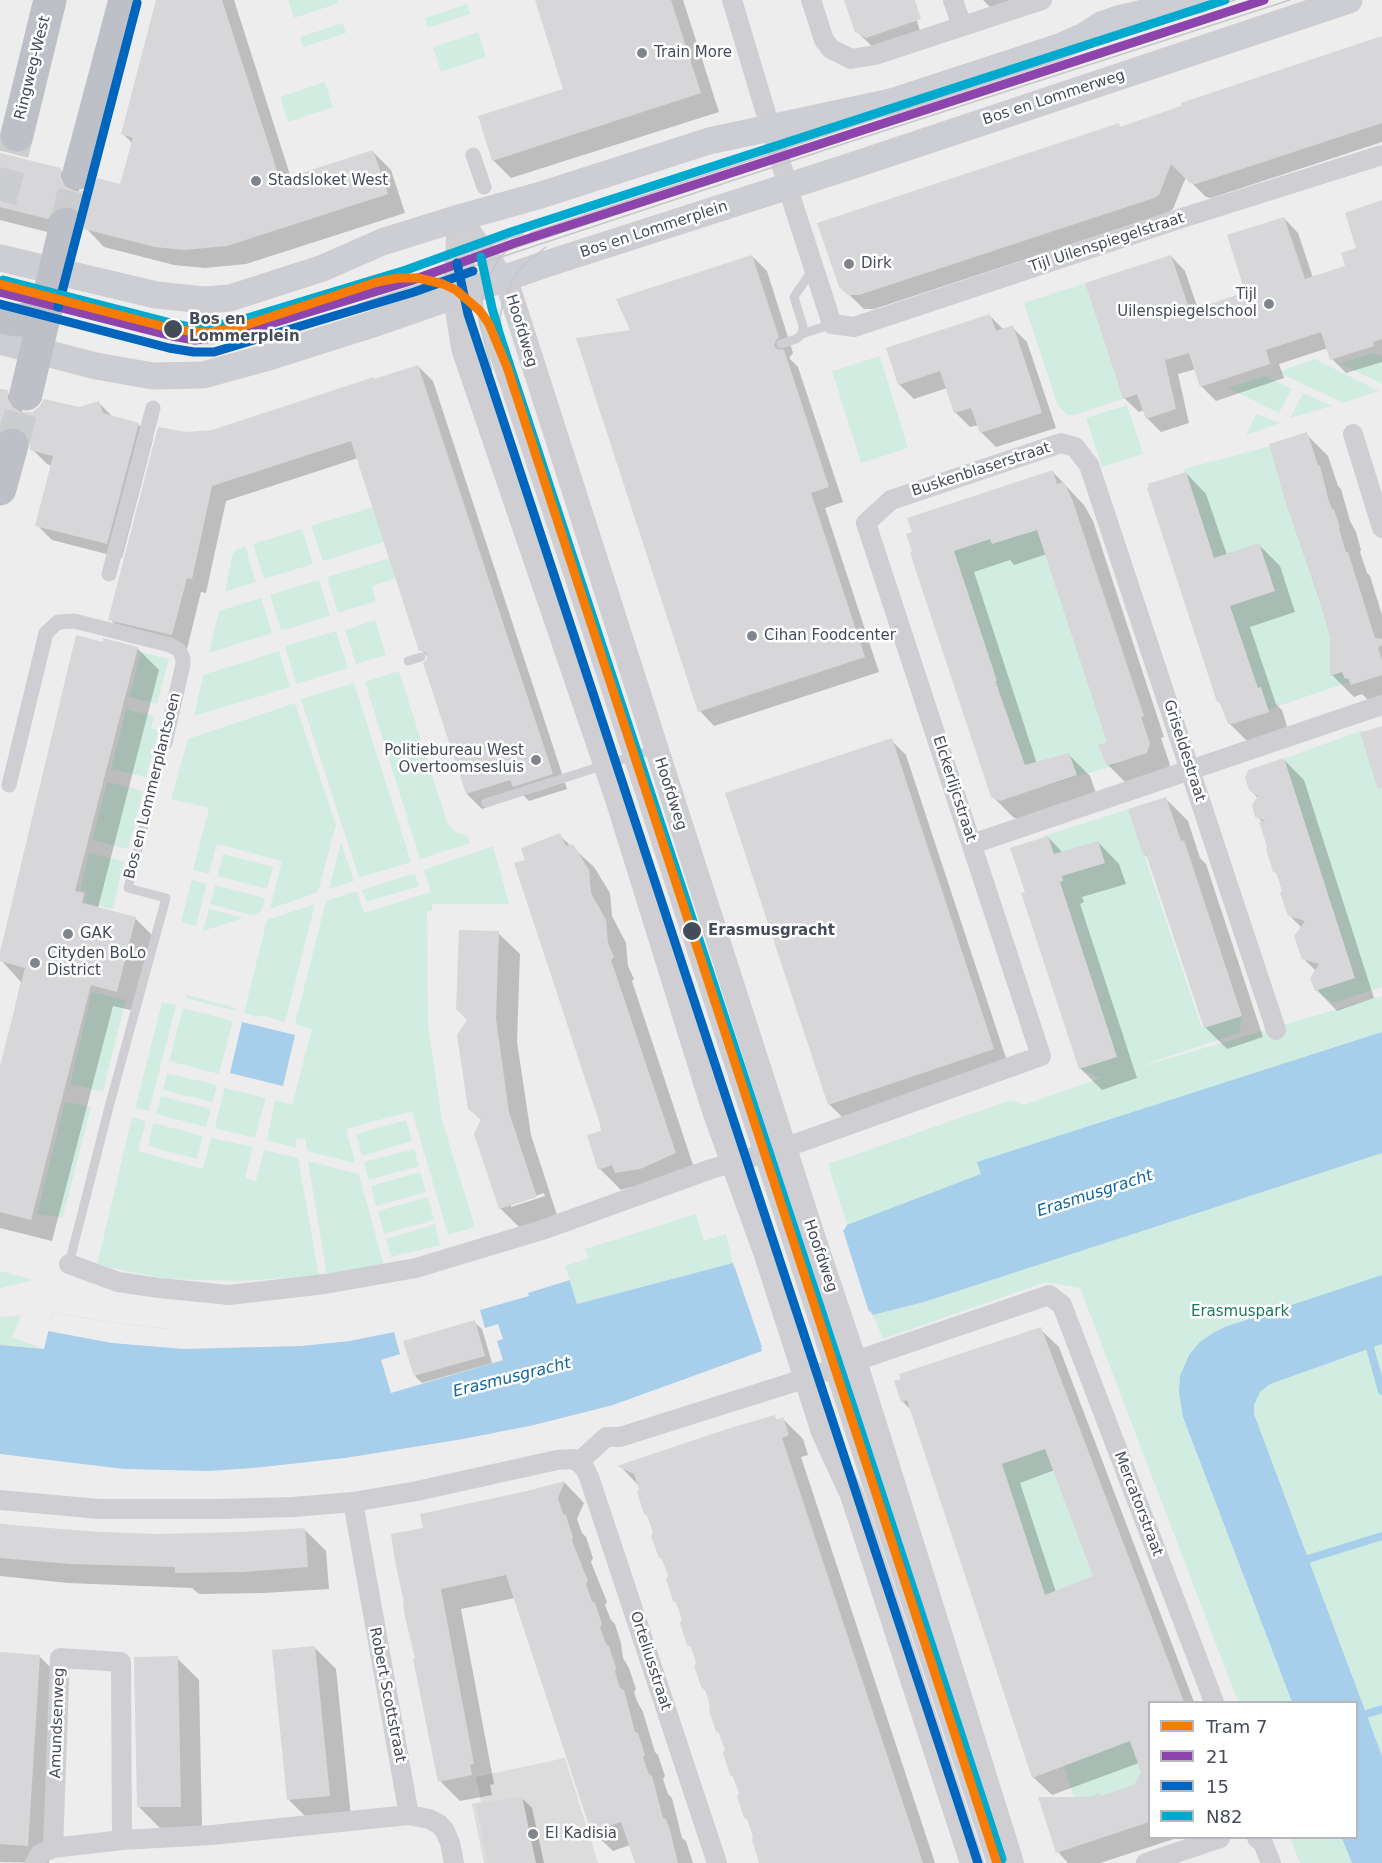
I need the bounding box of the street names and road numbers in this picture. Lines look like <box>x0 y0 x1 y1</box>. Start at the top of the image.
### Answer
street label: Ringweg-West <box>11 14 55 122</box>
street label: Bos en Lommerweg <box>981 67 1127 129</box>
street label: Bos en Lommerplein <box>578 198 730 262</box>
street label: Tijl Uilenspiegelstraat <box>1027 209 1187 277</box>
street label: Hoofdweg <box>501 292 541 370</box>
street label: Buskenblaserstraat <box>909 439 1053 501</box>
street label: Bos en Lommerplantsoen <box>121 691 185 881</box>
street label: Griseldestraat <box>1159 698 1209 804</box>
street label: Elckerlijcstraat <box>928 734 980 844</box>
street label: Hoofdweg <box>650 755 690 833</box>
street label: Hoofdweg <box>799 1217 841 1295</box>
street label: Mercatorstraat <box>1110 1449 1166 1559</box>
street label: Orteliusstraat <box>626 1609 674 1713</box>
street label: Robert Scottstraat <box>365 1626 409 1764</box>
street label: Amundsenweg <box>47 1667 69 1779</box>

